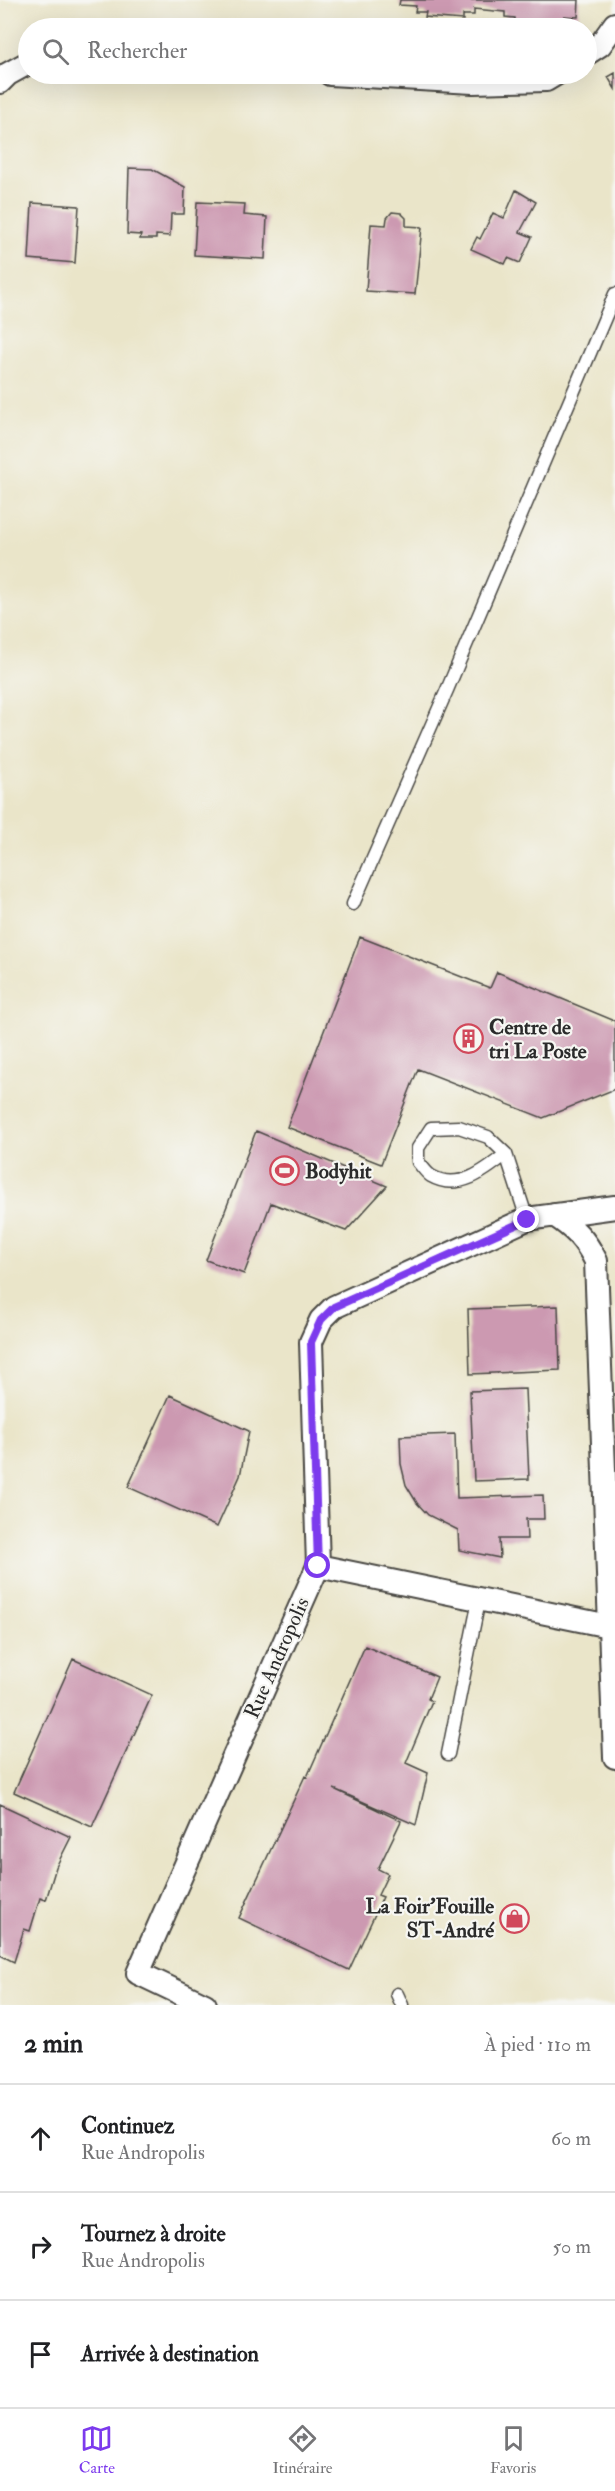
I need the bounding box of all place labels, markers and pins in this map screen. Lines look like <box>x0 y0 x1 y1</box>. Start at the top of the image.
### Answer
place label: Centre de tri La Poste <box>489 1014 587 1065</box>
building icon: Centre de tri La Poste <box>452 1023 484 1055</box>
sports icon: Bodyhit <box>268 1155 300 1187</box>
place label: Bodyhit <box>305 1158 372 1185</box>
place label: La Foir'Fouille ST-André <box>365 1893 495 1944</box>
shop icon: La Foir'Fouille ST-André <box>499 1902 531 1934</box>

